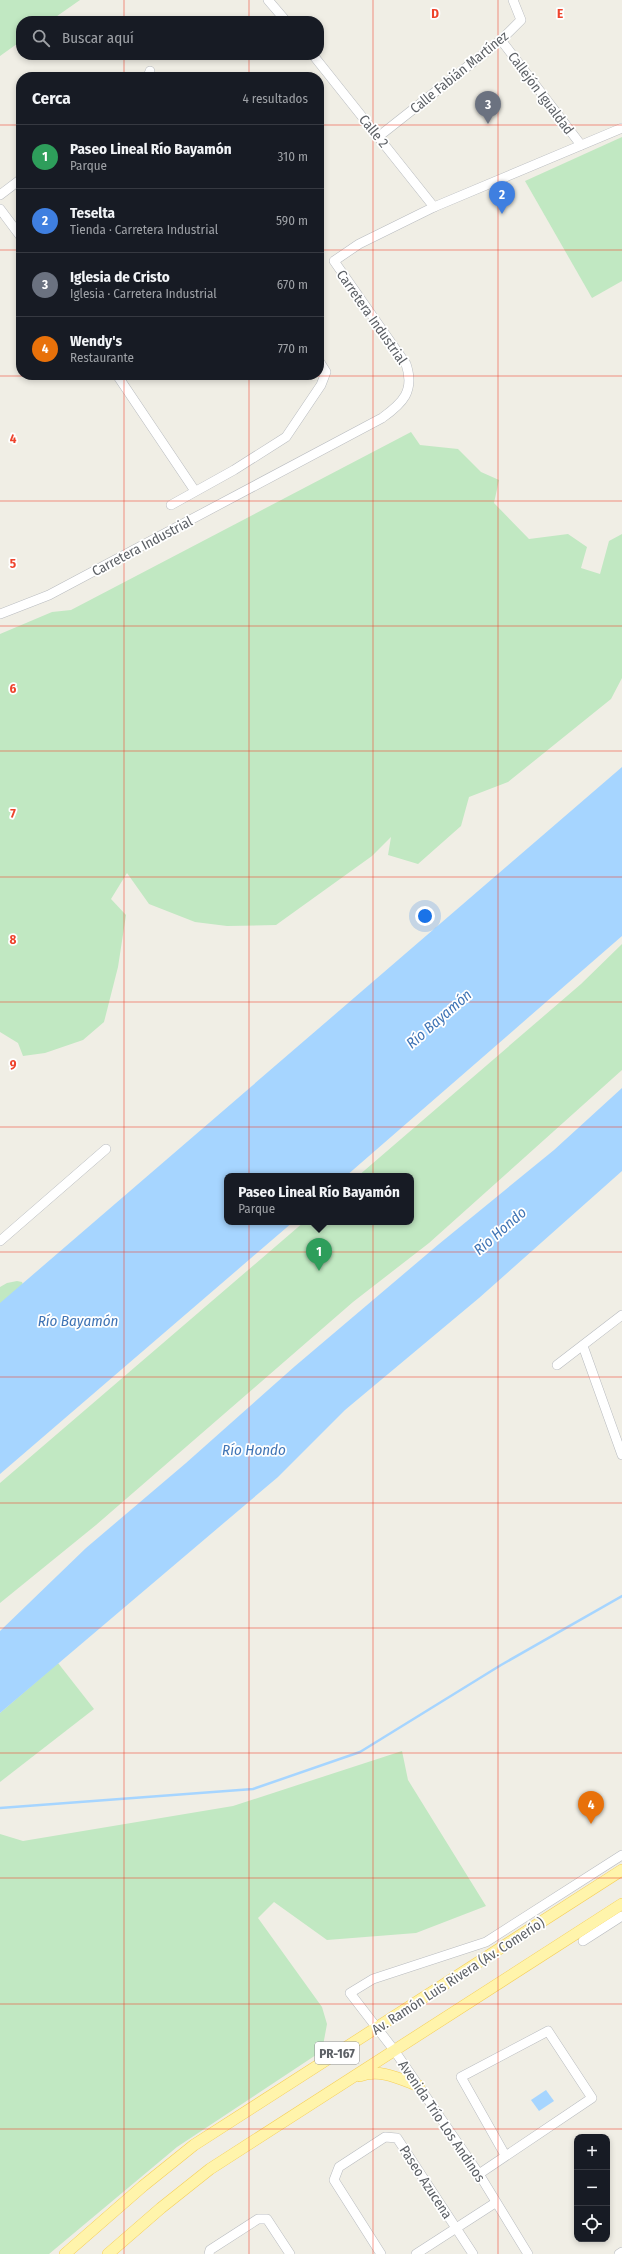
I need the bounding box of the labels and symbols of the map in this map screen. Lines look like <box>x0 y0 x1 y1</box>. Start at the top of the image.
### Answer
text: D <box>431 6 439 21</box>
text: E <box>557 6 563 21</box>
street label: Calle Fabián Martínez <box>407 27 512 117</box>
street label: Callejón Igualdad <box>504 49 577 138</box>
pin: 3 <box>475 91 501 124</box>
street label: Calle 2 <box>355 111 392 151</box>
pin: 2 <box>489 181 515 214</box>
street label: Carretera Industrial <box>333 267 411 368</box>
text: 4 <box>10 431 17 446</box>
street label: Carretera Industrial <box>89 513 196 580</box>
text: 5 <box>10 556 16 571</box>
text: 6 <box>10 681 17 696</box>
text: 7 <box>10 806 16 821</box>
your location <box>415 906 435 926</box>
text: 8 <box>10 932 17 947</box>
water label: Río Bayamón <box>403 986 475 1052</box>
text: 9 <box>10 1057 17 1072</box>
water label: Río Hondo <box>470 1203 530 1259</box>
pin: 1 <box>306 1238 332 1271</box>
water label: Río Bayamón <box>38 1312 118 1330</box>
water label: Río Hondo <box>222 1441 286 1459</box>
pin: 4 <box>578 1791 604 1824</box>
street label: Av. Ramón Luis Rivera (Av. Comerío) <box>369 1914 548 2039</box>
road number: PR-167 <box>315 2042 359 2064</box>
street label: Avenida Trío Los Andinos <box>395 2057 489 2185</box>
street label: Paseo Azucena <box>396 2142 456 2222</box>

